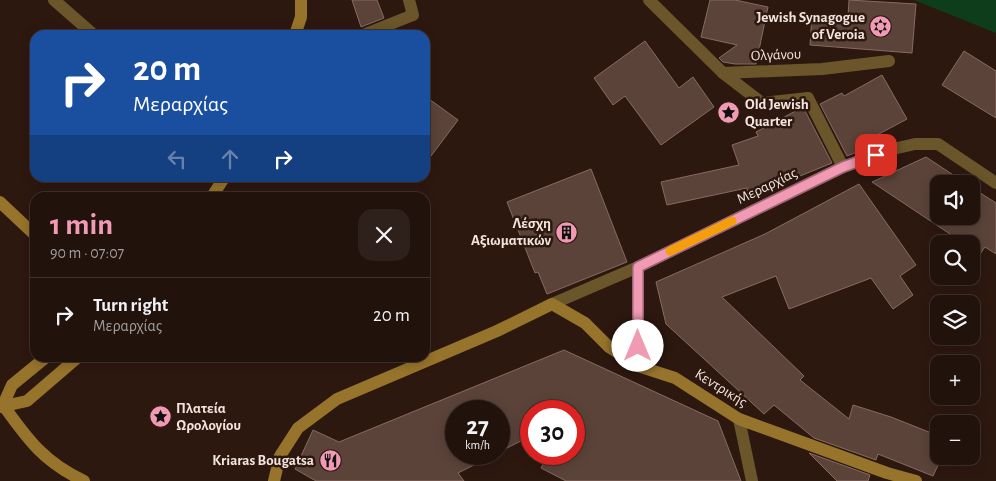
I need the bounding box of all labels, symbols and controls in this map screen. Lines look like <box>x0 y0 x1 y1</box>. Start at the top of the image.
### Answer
place label: Jewish Synagogue of Veroia <box>757 10 865 42</box>
synagogue icon: Jewish Synagogue of Veroia <box>869 14 893 38</box>
street label: Ολγάνου <box>750 47 802 63</box>
icon: right <box>50 50 115 115</box>
text: 20 m <box>133 52 201 87</box>
text: Μεραρχίας <box>133 93 228 115</box>
place label: Old Jewish Quarter <box>745 97 809 129</box>
place icon: Old Jewish Quarter <box>717 101 741 125</box>
pin <box>855 134 897 176</box>
icon: arrive <box>862 141 890 169</box>
icon: left <box>163 145 191 173</box>
icon: ahead <box>216 145 244 173</box>
icon: right <box>269 145 297 173</box>
street label: Μεραρχίας <box>735 165 800 207</box>
map controls <box>930 175 980 465</box>
button: sound <box>930 175 980 225</box>
button: close <box>358 209 410 261</box>
text: 1 min <box>50 210 113 240</box>
place label: Λέσχη Αξιωματικών <box>471 216 551 248</box>
building icon: Λέσχη Αξιωματικών <box>555 220 579 244</box>
button: search <box>930 235 980 285</box>
text: 90 m · 07:07 <box>50 245 124 261</box>
button: layers <box>930 295 980 345</box>
text: Turn right <box>93 296 168 315</box>
icon: right <box>50 301 78 329</box>
text: 20 m <box>373 306 410 325</box>
text: Μεραρχίας <box>93 318 162 334</box>
position arrow <box>611 319 663 371</box>
button: + <box>930 355 980 405</box>
street label: Κεντρικής <box>692 366 750 410</box>
speed limit sign: 30 <box>520 400 585 465</box>
place label: Πλατεία Ωρολογίου <box>176 401 241 433</box>
place icon: Πλατεία Ωρολογίου <box>148 405 172 429</box>
text: 27 <box>466 414 489 439</box>
button: − <box>930 415 980 465</box>
text: km/h <box>465 439 490 451</box>
restaurant icon: Kriaras Bougatsa <box>318 448 342 472</box>
place label: Kriaras Bougatsa <box>212 453 314 468</box>

